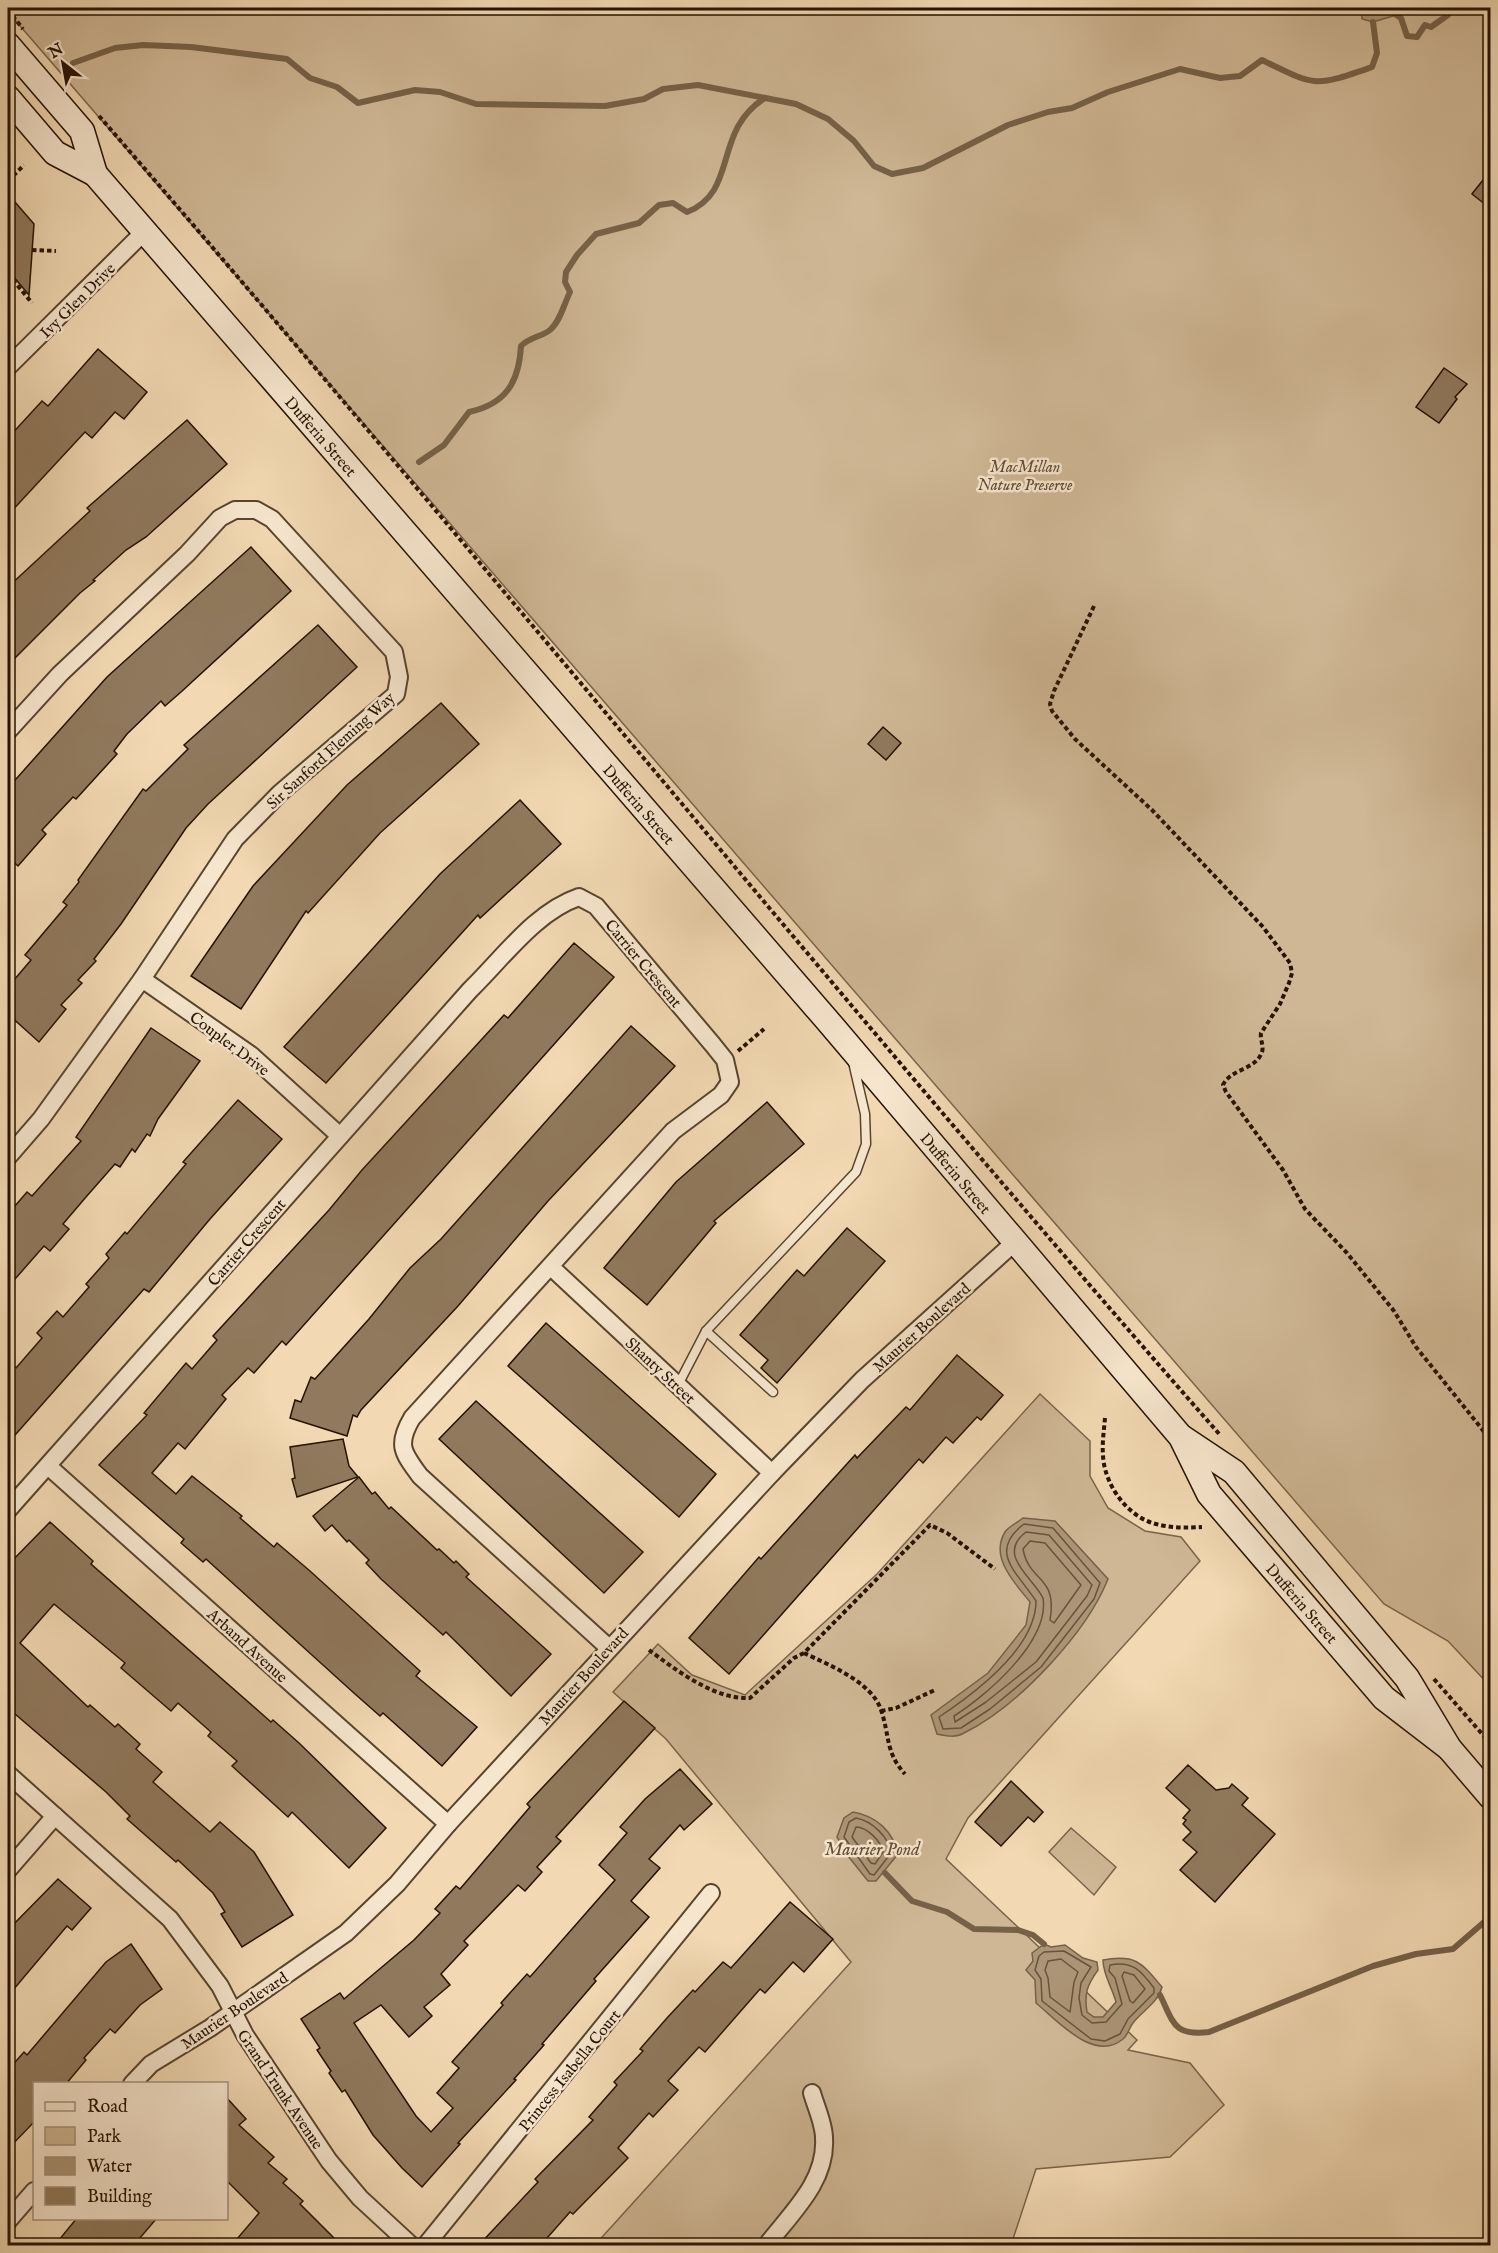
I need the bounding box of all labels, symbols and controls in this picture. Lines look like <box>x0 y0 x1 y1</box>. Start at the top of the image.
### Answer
north arrow <box>33 33 93 93</box>
text: N <box>44 40 68 65</box>
street label: Ivy Glen Drive <box>36 259 120 343</box>
street label: Dufferin Street <box>279 393 360 482</box>
park label: MacMillan Nature Preserve <box>978 458 1073 496</box>
street label: Sir Sanford Fleming Way <box>263 689 400 814</box>
street label: Dufferin Street <box>597 761 678 850</box>
street label: Carrier Crescent <box>600 916 686 1013</box>
street label: Coupler Drive <box>185 1008 273 1081</box>
street label: Dufferin Street <box>915 1130 995 1219</box>
street label: Carrier Crescent <box>204 1195 291 1291</box>
street label: Maurier Boulevard <box>869 1279 976 1378</box>
street label: Shanty Street <box>620 1334 699 1409</box>
street label: Dufferin Street <box>1260 1560 1341 1649</box>
street label: Arband Avenue <box>201 1604 291 1688</box>
street label: Maurier Boulevard <box>535 1624 634 1730</box>
water label: Maurier Pond <box>824 1839 921 1862</box>
street label: Maurier Boulevard <box>178 1968 293 2055</box>
street label: Princess Isabella Court <box>515 2006 626 2136</box>
street label: Grand Trunk Avenue <box>232 2026 327 2154</box>
legend <box>33 2082 228 2220</box>
text: Road <box>87 2096 128 2119</box>
text: Park <box>87 2126 122 2149</box>
text: Water <box>87 2156 132 2179</box>
text: Building <box>87 2186 152 2209</box>

